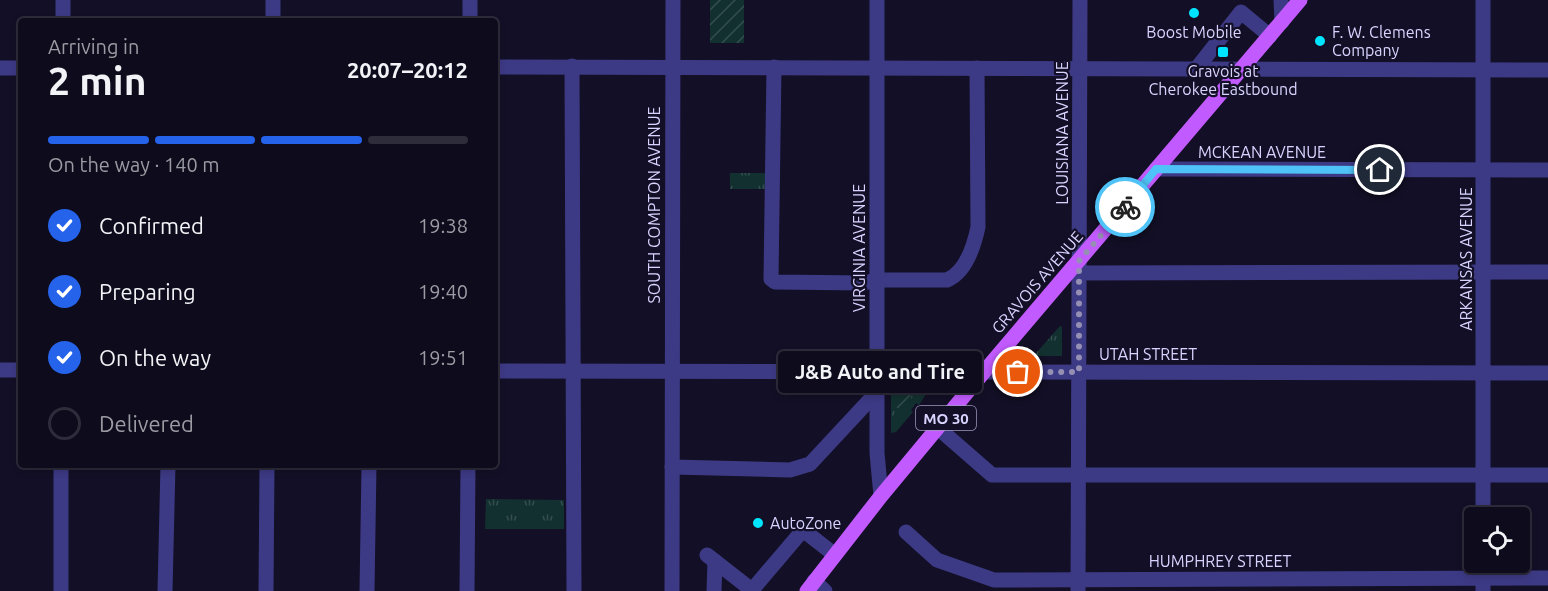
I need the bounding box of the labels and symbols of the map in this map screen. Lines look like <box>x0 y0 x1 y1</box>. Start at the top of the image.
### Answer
marker: Boost Mobile <box>1187 6 1201 20</box>
place label: Boost Mobile <box>1146 23 1242 41</box>
place label: F. W. Clemens Company <box>1332 23 1431 59</box>
marker: F. W. Clemens Company <box>1313 34 1327 48</box>
marker: Gravois at Cherokee Eastbound <box>1216 45 1230 59</box>
street label: LOUISIANA AVENUE <box>1053 61 1071 205</box>
place label: Gravois at Cherokee Eastbound <box>1148 62 1298 98</box>
street label: SOUTH COMPTON AVENUE <box>645 106 663 304</box>
street label: MCKEAN AVENUE <box>1198 143 1326 161</box>
pin <box>1354 144 1405 195</box>
courier <box>1095 177 1155 237</box>
street label: VIRGINIA AVENUE <box>850 184 868 312</box>
street label: ARKANSAS AVENUE <box>1457 187 1475 331</box>
street label: GRAVOIS AVENUE <box>988 227 1086 337</box>
street label: UTAH STREET <box>1099 345 1197 363</box>
pin <box>992 346 1043 397</box>
callout: J&B Auto and Tire <box>778 351 982 393</box>
road number: MO 30 <box>916 406 976 430</box>
place label: AutoZone <box>770 514 841 532</box>
marker: AutoZone <box>751 516 765 530</box>
street label: HUMPHREY STREET <box>1149 552 1291 570</box>

